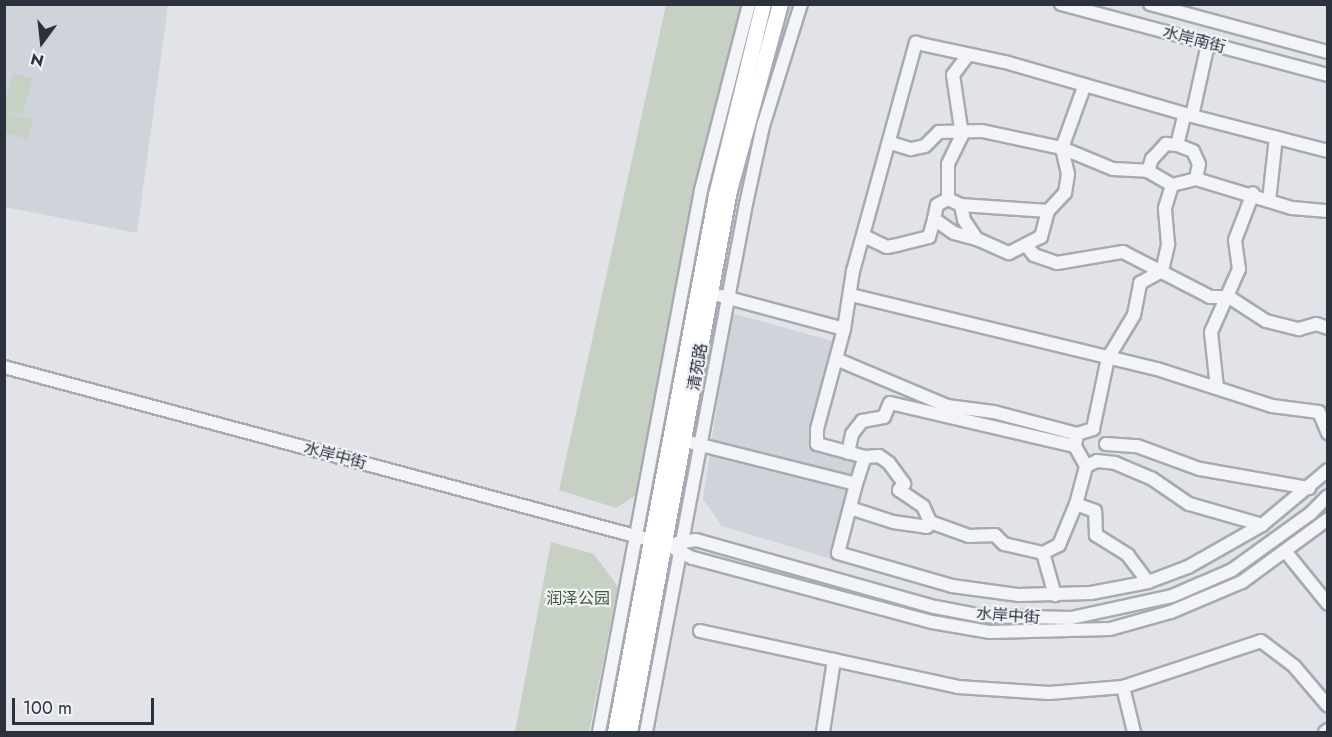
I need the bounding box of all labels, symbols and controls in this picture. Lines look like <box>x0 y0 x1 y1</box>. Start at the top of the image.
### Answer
north arrow <box>12 12 72 72</box>
street label: 水岸南街 <box>1161 22 1227 58</box>
text: N <box>28 47 46 73</box>
street label: 清苑路 <box>684 342 712 392</box>
street label: 水岸中街 <box>302 438 368 474</box>
park label: 润泽公园 <box>546 589 610 609</box>
street label: 水岸中街 <box>975 604 1041 628</box>
scale bar <box>15 686 158 724</box>
text: 100 m <box>23 695 72 721</box>

